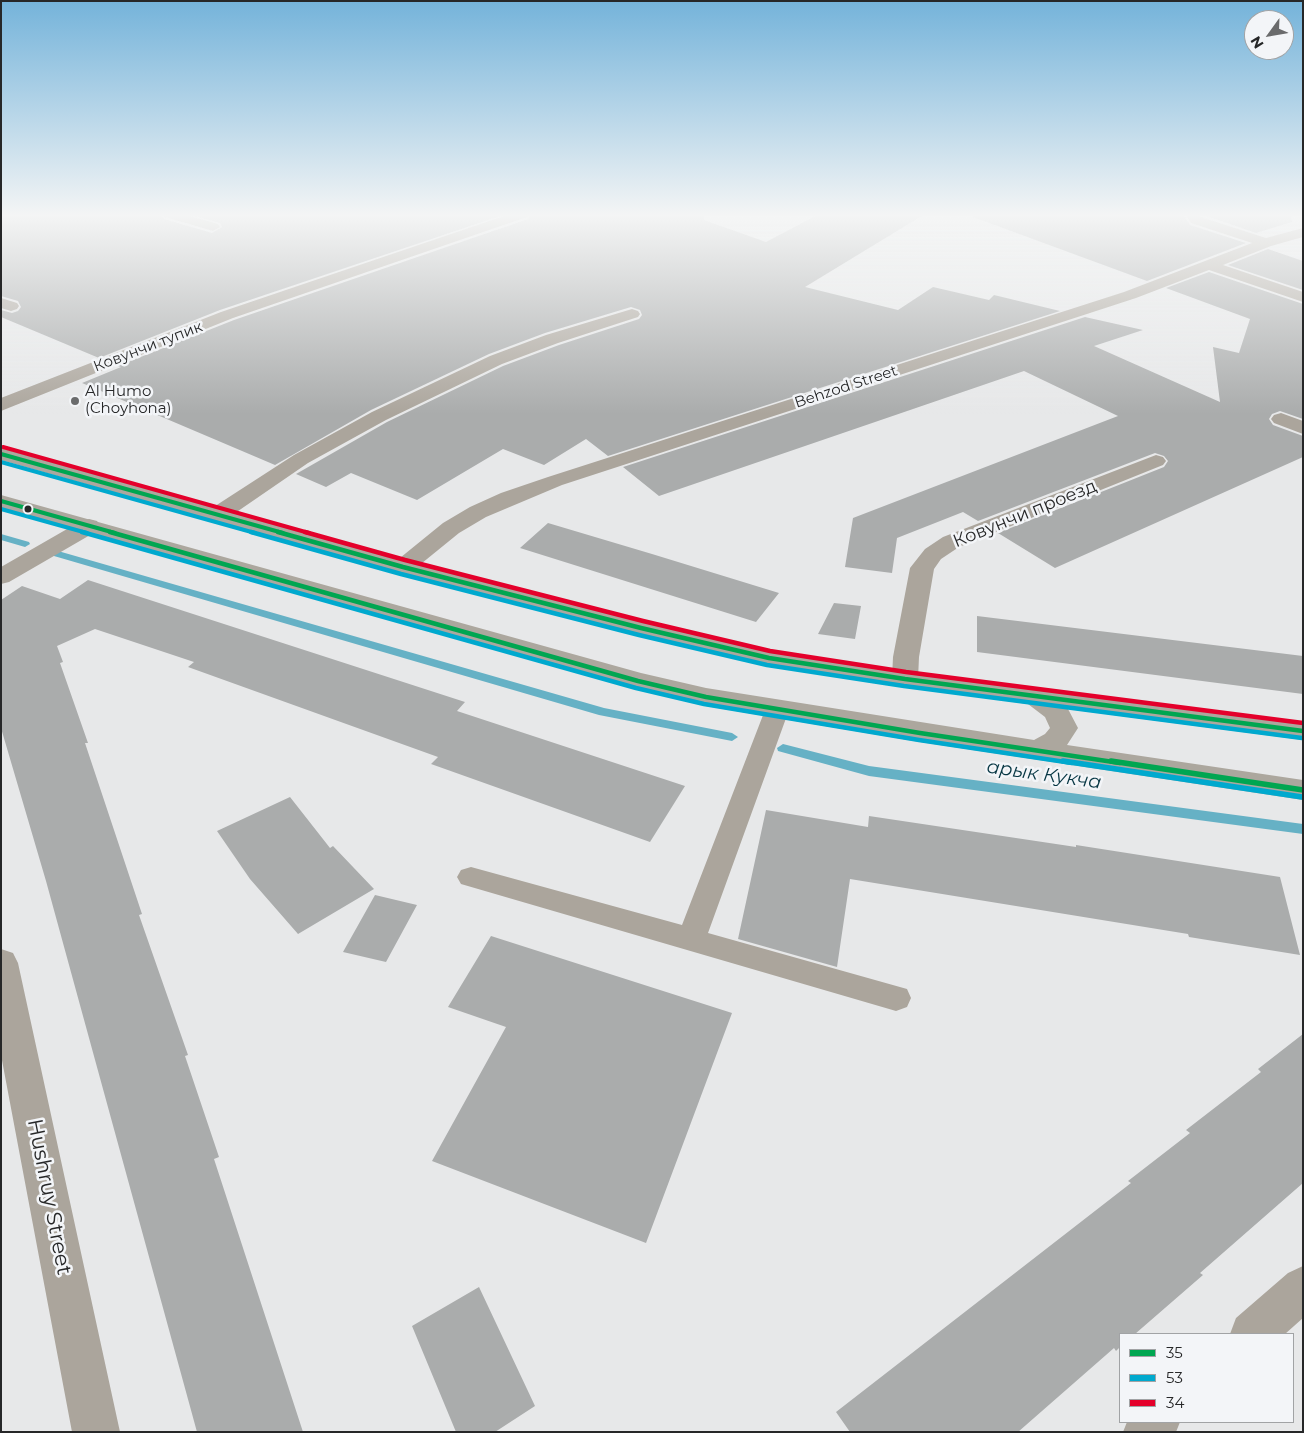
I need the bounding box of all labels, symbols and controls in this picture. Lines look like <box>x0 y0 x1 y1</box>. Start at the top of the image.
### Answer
north arrow <box>1244 10 1294 60</box>
text: N <box>1246 33 1268 52</box>
street label: Ковунчи тупик <box>91 318 205 376</box>
street label: Behzod Street <box>792 362 900 412</box>
place label: Al Humo (Choyhona) <box>85 383 171 418</box>
marker: Al Humo (Choyhona) <box>69 395 81 407</box>
street label: Ковунчи проезд <box>950 475 1100 553</box>
unlabelled marker <box>23 504 33 514</box>
water label: арык Кукча <box>985 756 1103 794</box>
street label: Hushruy Street <box>22 1117 76 1277</box>
legend <box>1119 1333 1294 1423</box>
text: 35 <box>1166 1343 1183 1362</box>
text: 53 <box>1166 1368 1183 1387</box>
text: 34 <box>1166 1393 1184 1412</box>

